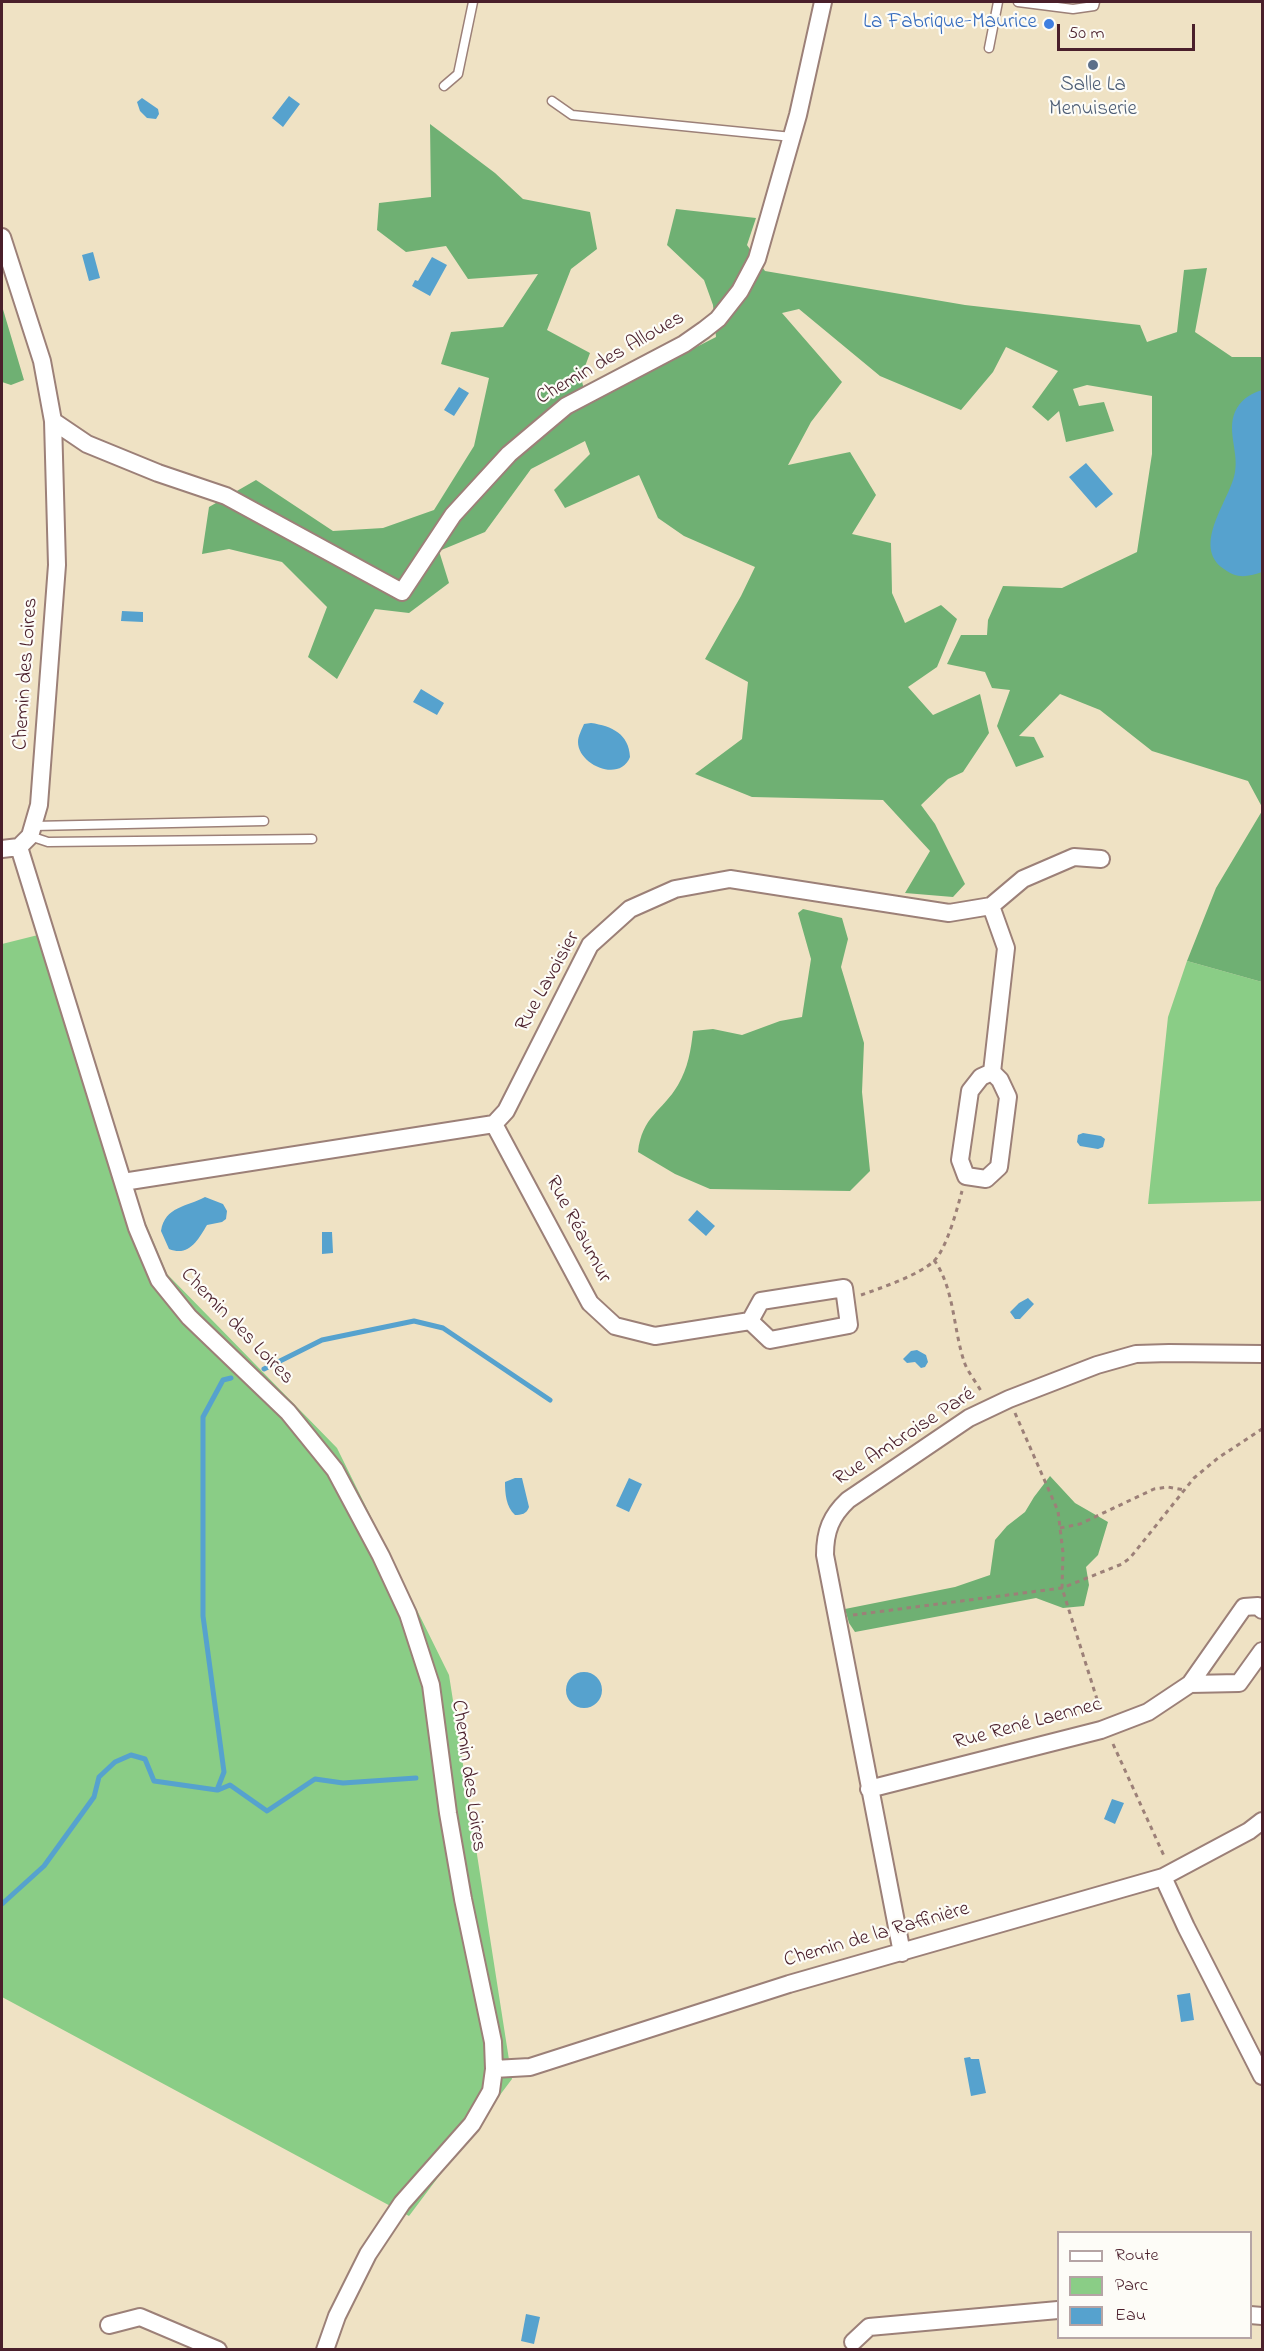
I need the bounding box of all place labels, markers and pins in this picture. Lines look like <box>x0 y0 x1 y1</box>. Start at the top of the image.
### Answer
place label: La Fabrique-Maurice <box>863 11 1037 37</box>
marker: La Fabrique-Maurice <box>1042 17 1056 31</box>
marker: Salle La Menuiserie <box>1086 58 1100 72</box>
place label: Salle La Menuiserie <box>1049 74 1137 124</box>

